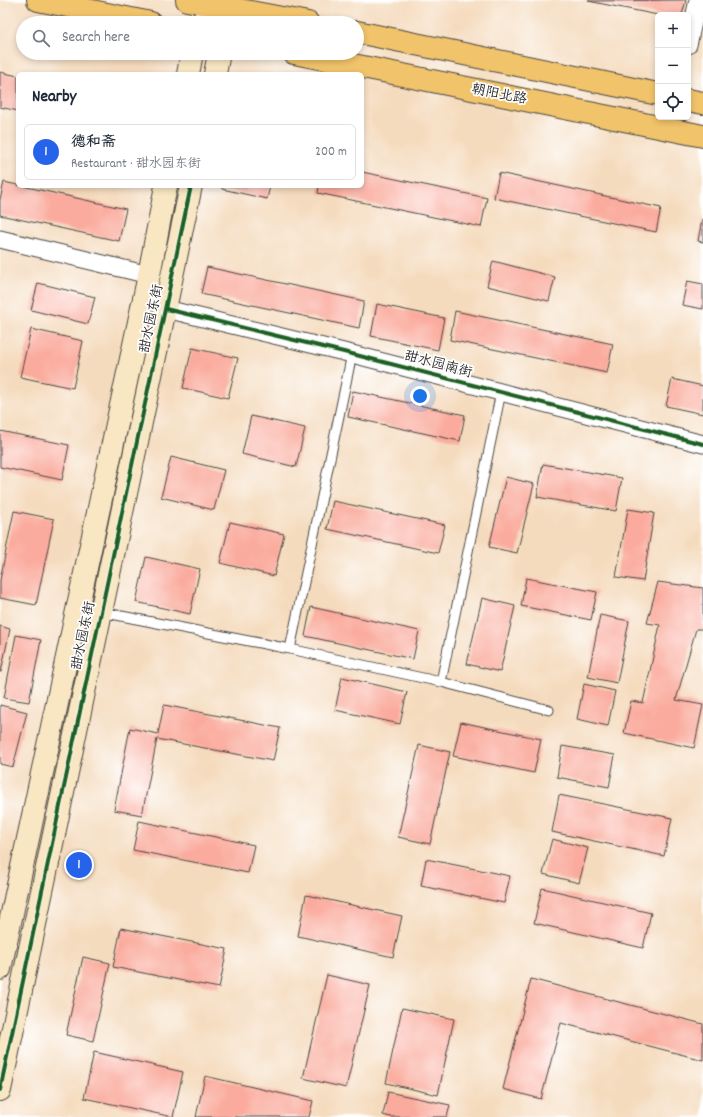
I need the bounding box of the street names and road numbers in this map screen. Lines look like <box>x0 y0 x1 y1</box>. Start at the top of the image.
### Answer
street label: 朝阳北路 <box>470 80 528 110</box>
street label: 甜水园东街 <box>135 283 169 355</box>
street label: 甜水园南街 <box>402 346 474 384</box>
street label: 甜水园东街 <box>67 600 101 672</box>

